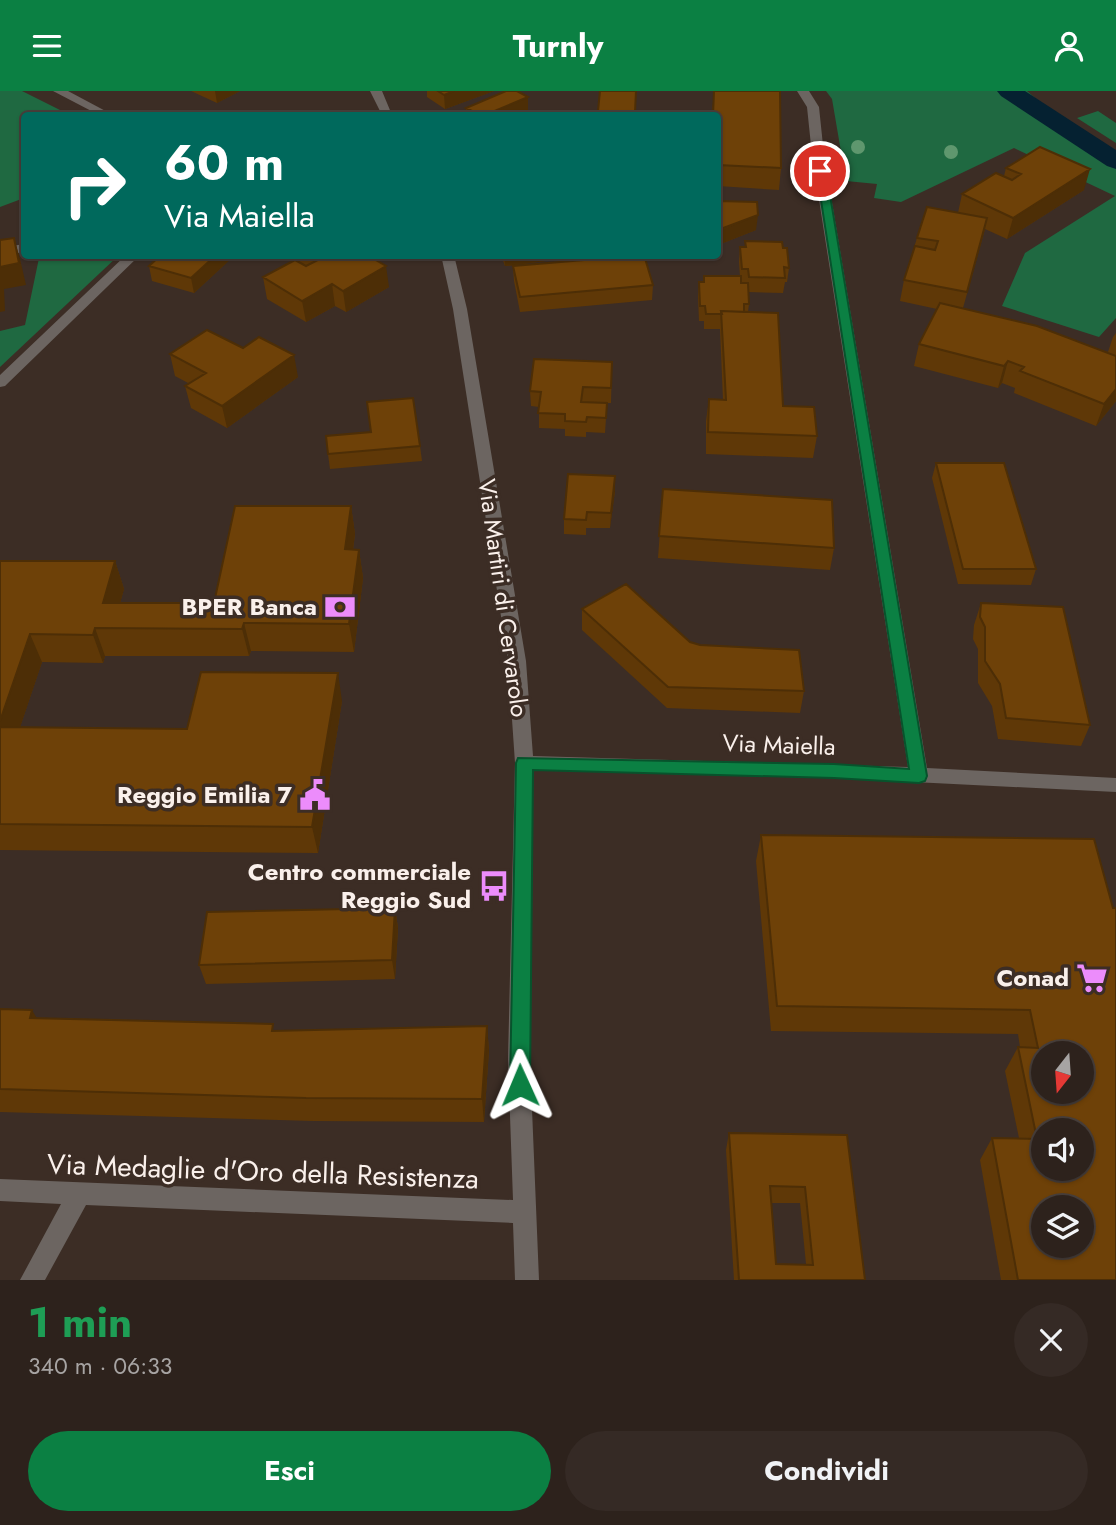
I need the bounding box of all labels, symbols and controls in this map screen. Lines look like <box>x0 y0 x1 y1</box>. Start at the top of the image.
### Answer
text: Turnly <box>513 23 603 69</box>
icon: menu <box>28 27 66 65</box>
icon: person <box>1050 27 1088 65</box>
text: 60 m <box>164 128 284 198</box>
icon: right <box>49 140 140 231</box>
pin <box>790 141 850 201</box>
icon: arrive <box>801 152 839 190</box>
text: Via Maiella <box>164 193 315 239</box>
street label: Via Martiri di Cervarolo <box>469 477 538 719</box>
place label: BPER Banca <box>181 589 317 624</box>
bank icon: BPER Banca <box>323 590 357 624</box>
street label: Via Maiella <box>722 725 836 764</box>
place label: Reggio Emilia 7 <box>117 777 293 812</box>
public building icon: Reggio Emilia 7 <box>298 778 332 812</box>
place label: Centro commerciale Reggio Sud <box>248 854 471 917</box>
bus stop icon: Centro commerciale Reggio Sud <box>477 869 511 903</box>
place label: Conad <box>996 960 1069 995</box>
supermarket icon: Conad <box>1075 961 1109 995</box>
north arrow <box>1031 1041 1094 1104</box>
map controls <box>1031 1041 1094 1258</box>
position arrow <box>483 1048 557 1122</box>
button: sound <box>1031 1118 1094 1181</box>
street label: Via Medaglie d'Oro della Resistenza <box>46 1143 480 1200</box>
button: layers <box>1031 1195 1094 1258</box>
text: 1 min <box>28 1292 132 1353</box>
button: close <box>1014 1303 1088 1377</box>
text: 340 m · 06:33 <box>28 1349 172 1383</box>
button: Esci <box>28 1431 551 1511</box>
button: Condividi <box>565 1431 1088 1511</box>

